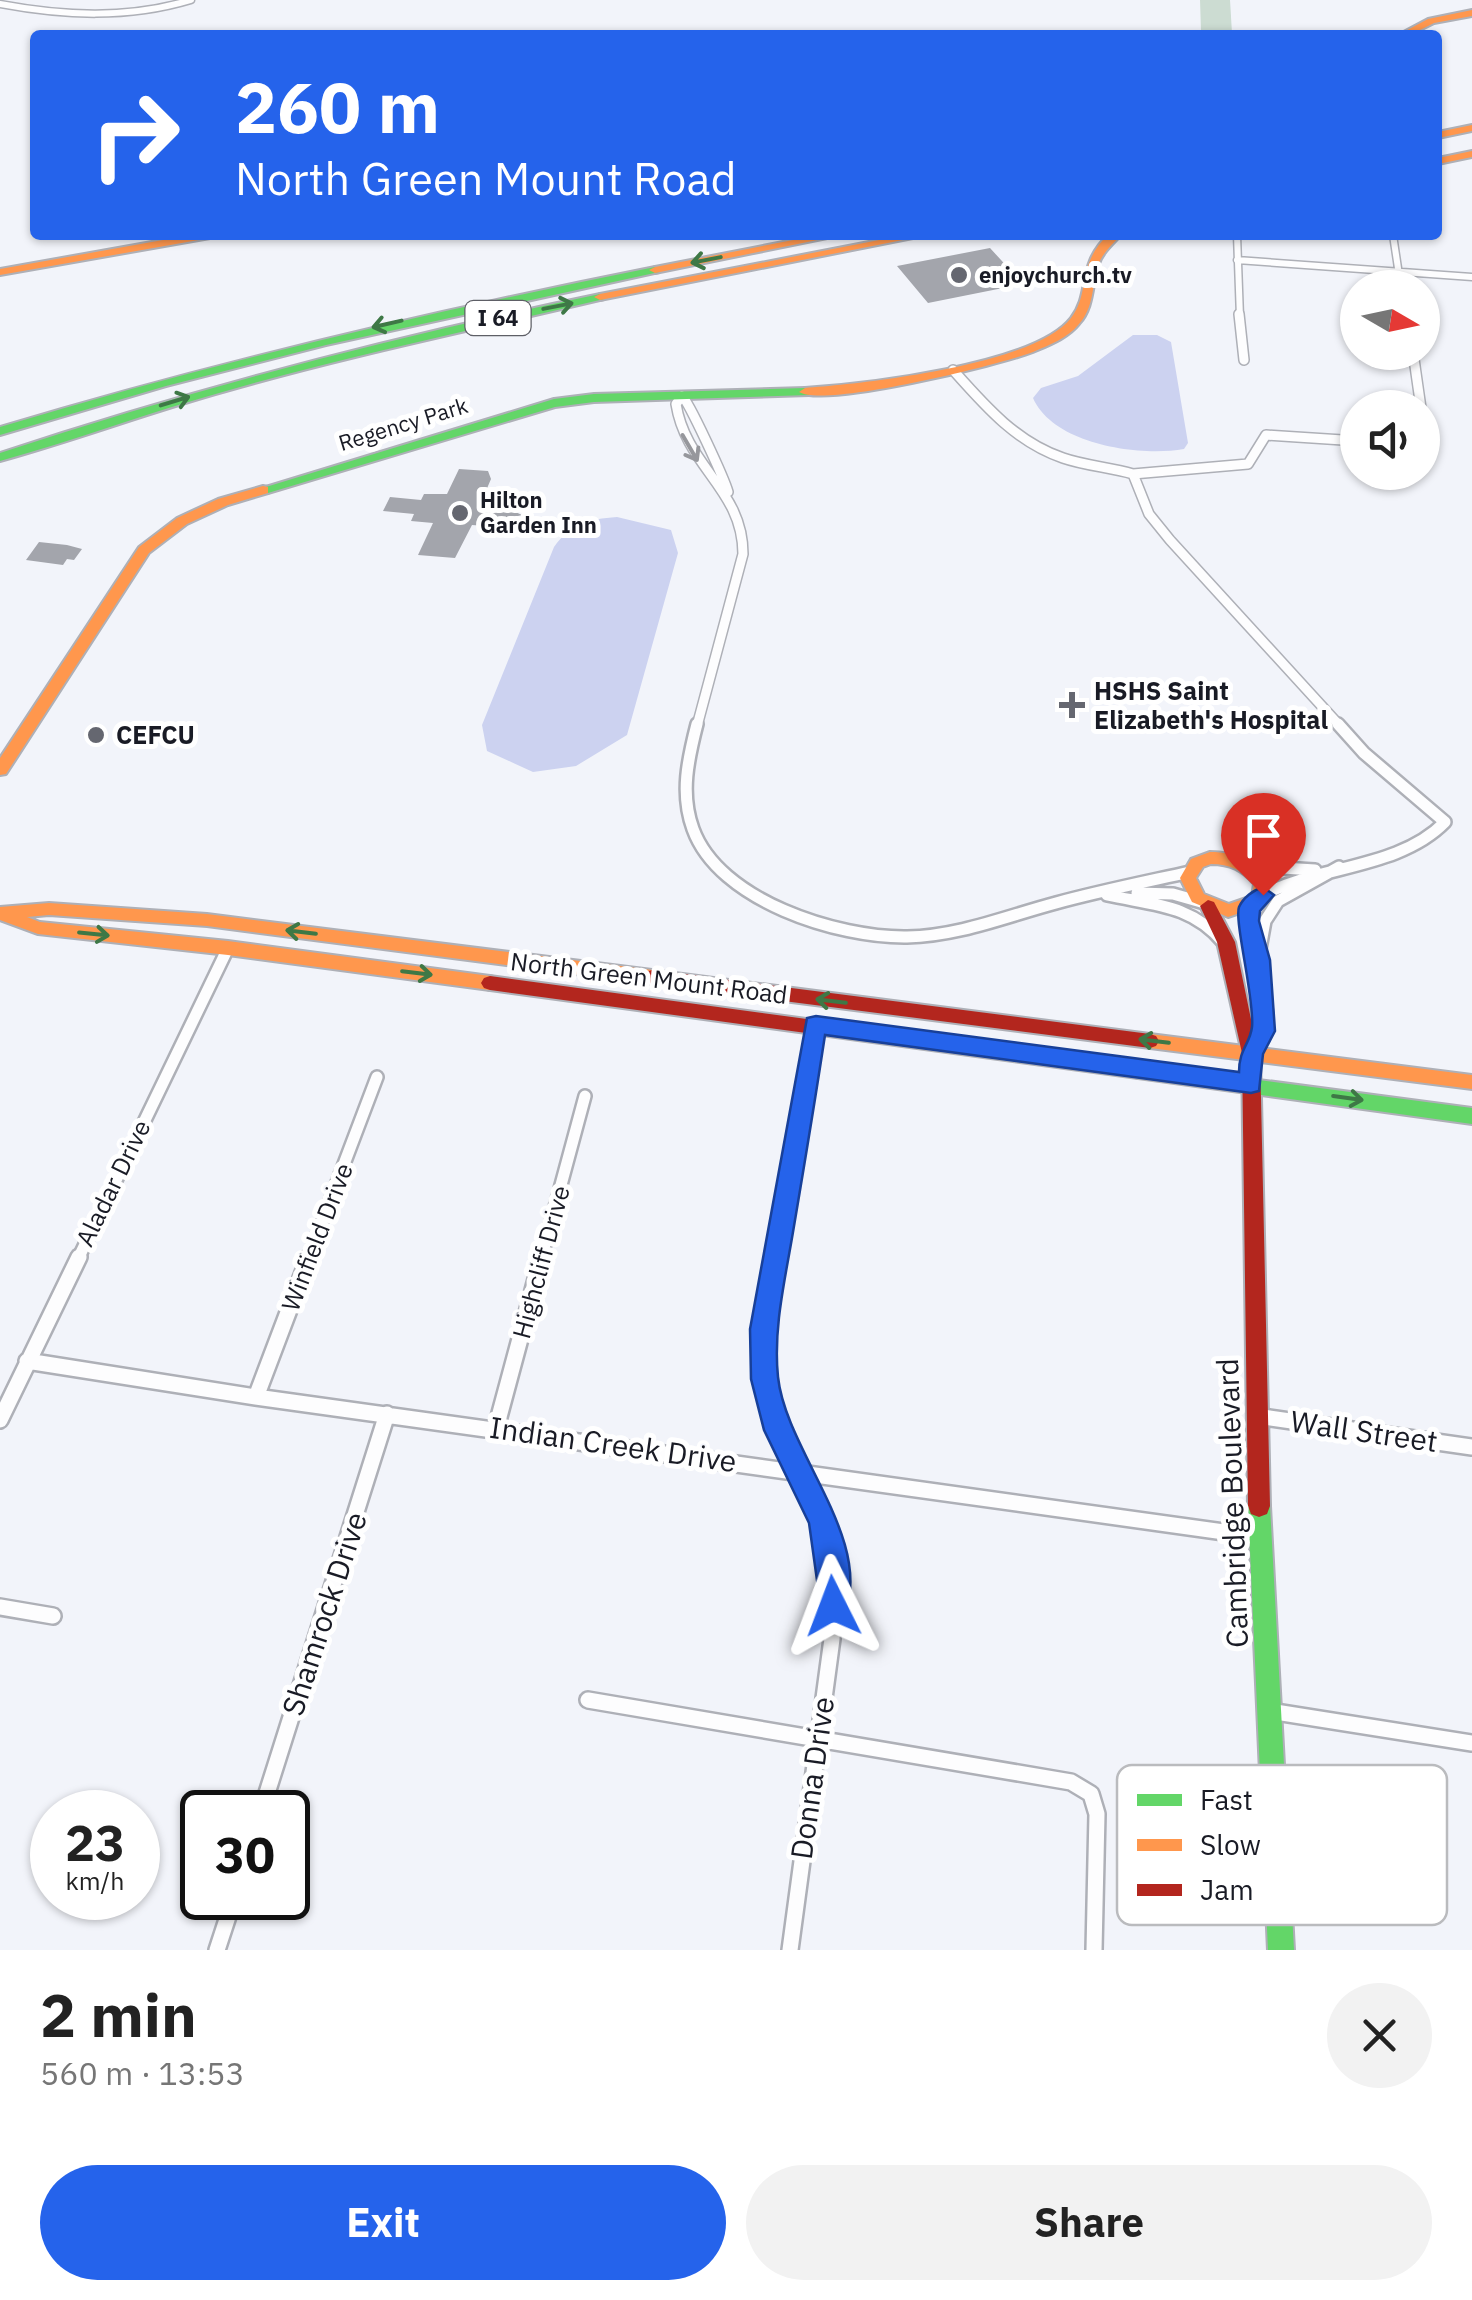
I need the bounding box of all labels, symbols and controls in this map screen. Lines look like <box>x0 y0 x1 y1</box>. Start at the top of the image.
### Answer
text: 260 m <box>235 61 440 152</box>
icon: right <box>70 70 200 200</box>
text: North Green Mount Road <box>235 149 737 207</box>
one-way arrow <box>690 251 723 270</box>
place label: enjoychurch.tv <box>979 260 1132 289</box>
marker: enjoychurch.tv <box>948 264 970 286</box>
north arrow <box>1340 270 1440 370</box>
map controls <box>1340 270 1440 490</box>
one-way arrow <box>541 296 574 315</box>
road number: I 64 <box>466 301 530 335</box>
one-way arrow <box>372 316 404 335</box>
street label: Regency Park <box>335 390 471 457</box>
button: sound <box>1340 390 1440 490</box>
one-way arrow <box>158 391 190 409</box>
one-way arrow <box>680 433 700 462</box>
place label: Hilton Garden Inn <box>480 485 597 539</box>
marker: Hilton Garden Inn <box>449 502 471 524</box>
place label: HSHS Saint Elizabeth's Hospital <box>1094 674 1329 736</box>
marker: HSHS Saint Elizabeth's Hospital <box>1059 692 1085 718</box>
place label: CEFCU <box>116 718 195 751</box>
marker: CEFCU <box>85 724 107 746</box>
pin <box>1221 793 1306 896</box>
icon: arrive <box>1236 808 1291 863</box>
one-way arrow <box>285 922 318 941</box>
one-way arrow <box>78 925 110 944</box>
street label: North Green Mount Road <box>509 944 789 1011</box>
one-way arrow <box>400 964 433 982</box>
one-way arrow <box>816 991 848 1010</box>
one-way arrow <box>1138 1032 1170 1050</box>
one-way arrow <box>1331 1089 1363 1107</box>
street label: Aladar Drive <box>68 1114 157 1252</box>
street label: Winfield Drive <box>273 1158 360 1315</box>
street label: Highcliff Drive <box>504 1182 577 1342</box>
street label: Cambridge Boulevard <box>1207 1357 1256 1649</box>
street label: Wall Street <box>1288 1401 1440 1460</box>
street label: Indian Creek Drive <box>487 1407 739 1480</box>
street label: Shamrock Drive <box>272 1507 375 1720</box>
position arrow <box>781 1554 885 1658</box>
street label: Donna Drive <box>781 1694 842 1862</box>
legend <box>1117 1765 1447 1925</box>
text: Fast <box>1200 1781 1253 1818</box>
speed limit sign: 30 <box>180 1790 310 1920</box>
text: 23 <box>65 1810 125 1875</box>
text: Slow <box>1200 1826 1261 1863</box>
text: km/h <box>66 1864 124 1897</box>
text: Jam <box>1200 1871 1254 1908</box>
text: 2 min <box>40 1975 197 2054</box>
button: close <box>1327 1983 1432 2088</box>
text: 560 m · 13:53 <box>40 2052 245 2094</box>
button: Exit <box>40 2165 726 2280</box>
button: Share <box>746 2165 1432 2280</box>

